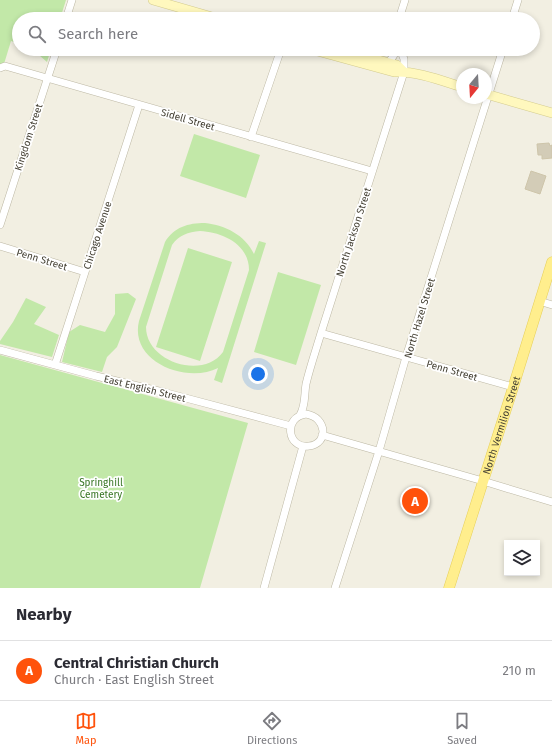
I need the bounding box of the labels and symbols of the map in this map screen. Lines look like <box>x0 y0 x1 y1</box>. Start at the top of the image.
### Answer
north arrow <box>456 68 492 104</box>
street label: Kingdom Street <box>12 102 46 172</box>
street label: Sidell Street <box>159 107 216 133</box>
street label: North Jackson Street <box>334 186 374 278</box>
street label: Chicago Avenue <box>81 200 115 271</box>
street label: Penn Street <box>15 247 69 273</box>
street label: North Hazel Street <box>402 276 438 360</box>
street label: Penn Street <box>425 358 479 384</box>
your location <box>248 364 268 384</box>
street label: East English Street <box>103 373 187 405</box>
street label: North Vermilion Street <box>481 375 523 476</box>
park label: Springhill Cemetery <box>79 477 123 501</box>
pin: A <box>402 486 428 516</box>

